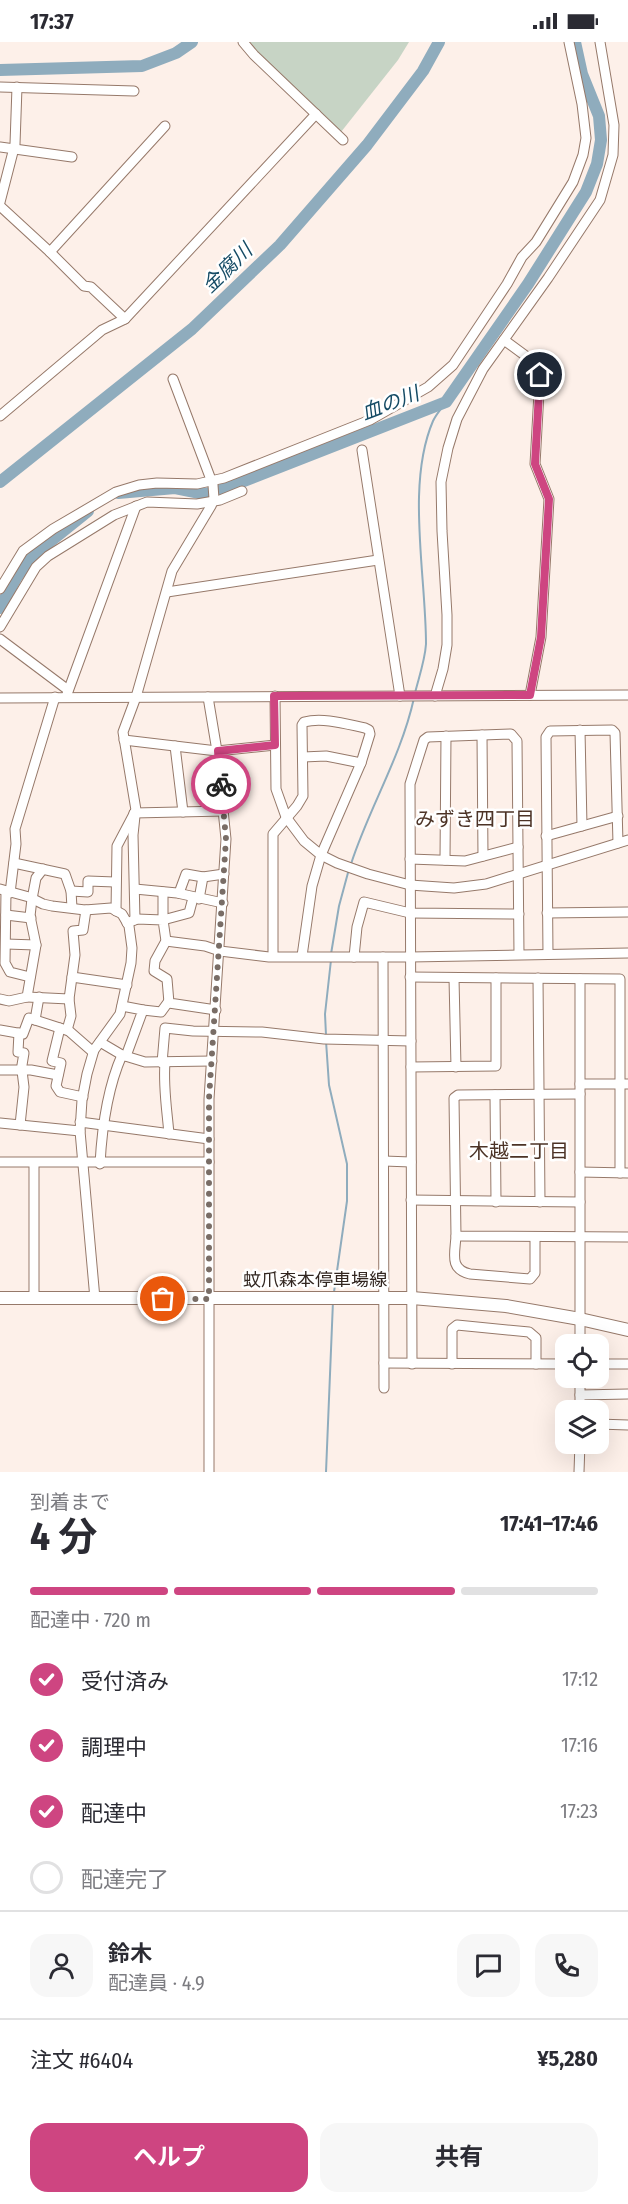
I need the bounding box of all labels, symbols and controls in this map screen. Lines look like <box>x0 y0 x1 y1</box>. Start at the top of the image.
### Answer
text: 17:37 <box>30 8 74 35</box>
water label: 金腐川 <box>197 237 258 297</box>
pin <box>514 349 565 400</box>
icon: home <box>523 358 556 391</box>
water label: 血の川 <box>358 380 424 425</box>
courier <box>191 754 251 814</box>
icon: bike <box>205 768 238 801</box>
district label: みずき四丁目 <box>415 807 535 831</box>
district label: 木越二丁目 <box>469 1139 569 1163</box>
street label: 蚊爪森本停車場線 <box>243 1269 387 1291</box>
pin <box>137 1273 188 1324</box>
icon: bag <box>146 1282 179 1315</box>
map controls <box>555 1334 609 1454</box>
button: locate <box>555 1334 609 1388</box>
button: layers <box>555 1400 609 1454</box>
text: 到着まで <box>30 1490 110 1514</box>
text: 17:41–17:46 <box>500 1510 598 1537</box>
text: 4 分 <box>30 1514 97 1560</box>
text: 配達中 · 720 m <box>30 1608 151 1632</box>
icon: check <box>30 1663 63 1696</box>
text: 17:12 <box>562 1667 598 1691</box>
text: 受付済み <box>81 1668 169 1695</box>
icon: check <box>30 1729 63 1762</box>
text: 17:16 <box>561 1733 598 1757</box>
text: 調理中 <box>81 1734 147 1761</box>
icon: check <box>30 1795 63 1828</box>
text: 17:23 <box>560 1799 598 1823</box>
text: 配達中 <box>81 1800 147 1827</box>
text: 配達完了 <box>81 1866 169 1893</box>
button: person <box>30 1934 93 1997</box>
button: chat <box>457 1934 520 1997</box>
button: phone <box>535 1934 598 1997</box>
text: 鈴木 <box>108 1940 152 1967</box>
text: 配達員 · 4.9 <box>108 1971 205 1995</box>
text: ¥5,280 <box>537 2045 598 2072</box>
text: 注文 #6404 <box>30 2047 133 2074</box>
button: ヘルプ <box>30 2123 308 2192</box>
button: 共有 <box>320 2123 598 2192</box>

